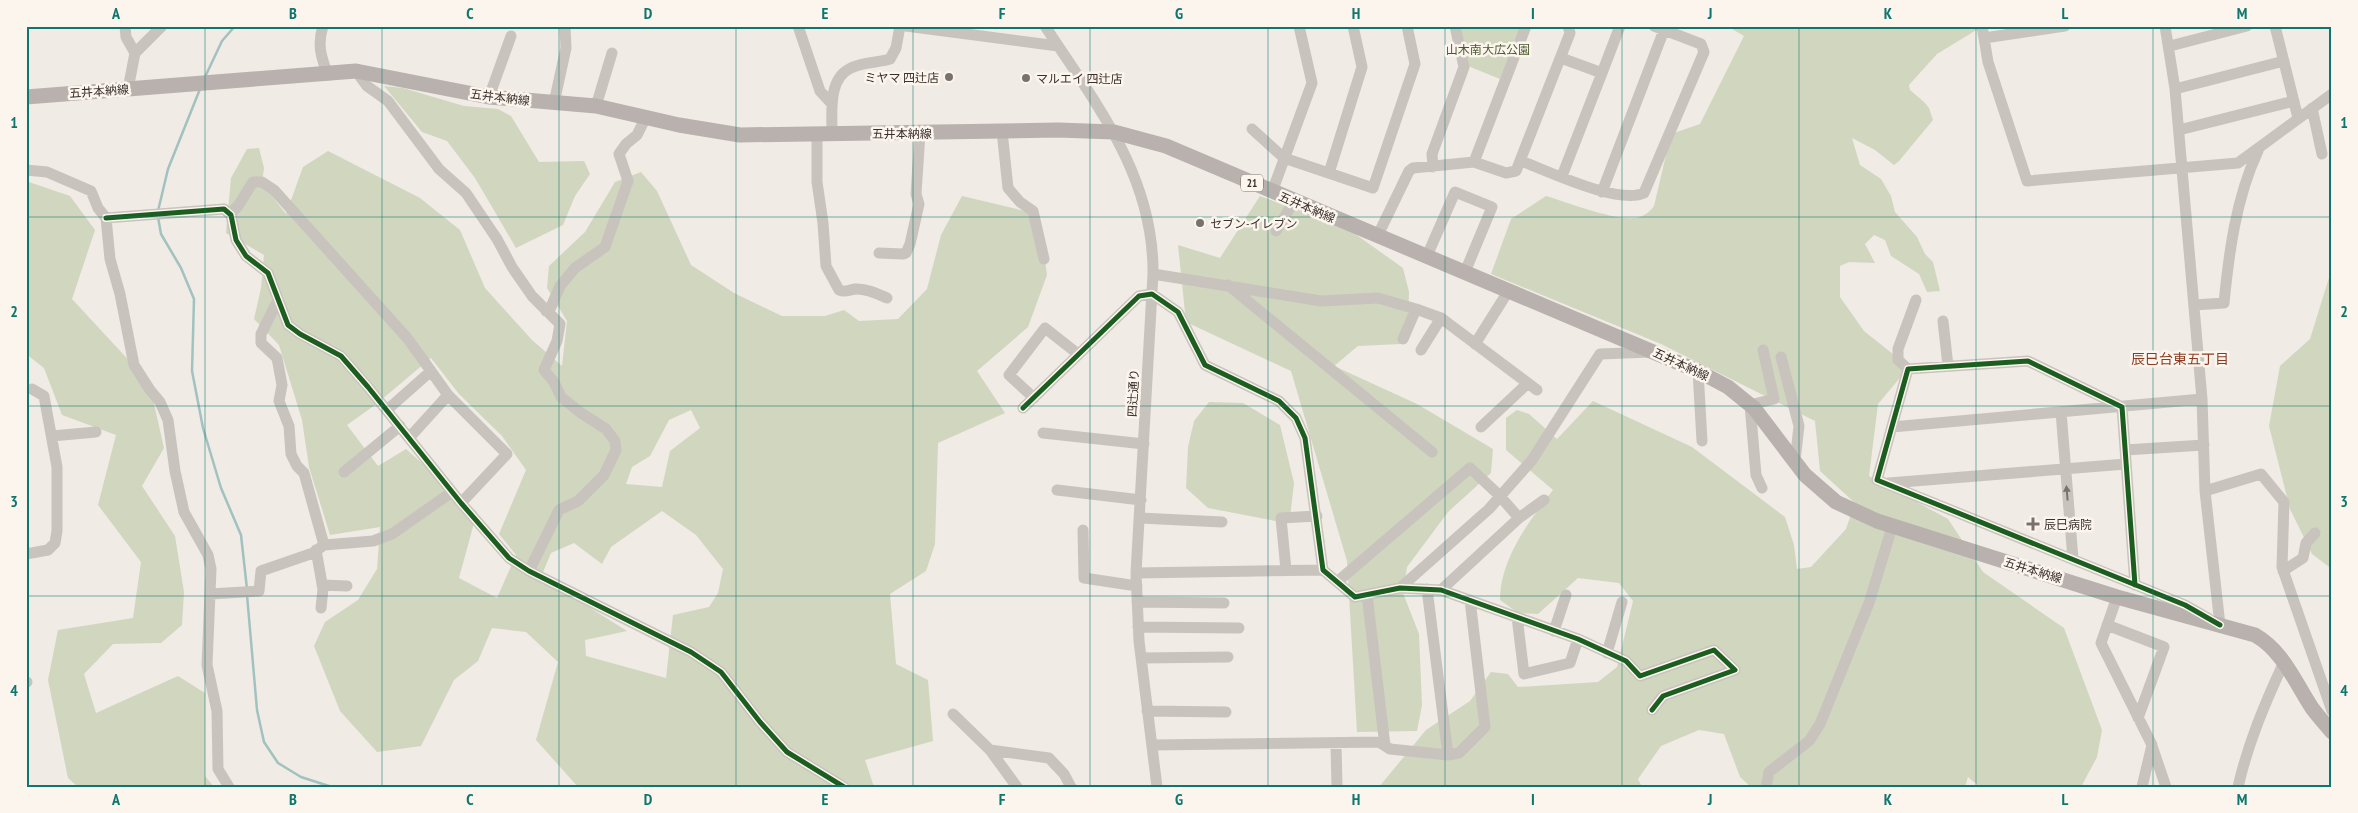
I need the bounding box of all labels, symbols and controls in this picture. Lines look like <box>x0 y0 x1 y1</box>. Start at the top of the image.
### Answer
text: A <box>111 3 121 23</box>
text: B <box>289 3 297 23</box>
text: C <box>466 3 474 23</box>
text: D <box>644 3 653 23</box>
text: E <box>822 3 829 23</box>
text: F <box>999 3 1006 23</box>
text: G <box>1175 3 1183 23</box>
text: H <box>1352 3 1360 23</box>
text: I <box>1531 3 1535 23</box>
text: J <box>1707 3 1712 23</box>
text: K <box>1884 3 1893 23</box>
text: L <box>2062 3 2069 23</box>
text: M <box>2237 3 2247 23</box>
park label: 山木南大広公園 <box>1446 42 1530 57</box>
place label: ミヤマ 四辻店 <box>864 70 939 85</box>
marker: ミヤマ 四辻店 <box>943 71 955 83</box>
place label: マルエイ 四辻店 <box>1036 71 1123 86</box>
marker: マルエイ 四辻店 <box>1020 72 1032 84</box>
street label: 五井本納線 <box>69 81 129 101</box>
street label: 五井本納線 <box>469 86 531 108</box>
text: 1 <box>10 112 18 132</box>
text: 1 <box>2340 112 2348 132</box>
street label: 五井本納線 <box>872 126 932 141</box>
road number: 21 <box>1241 174 1263 192</box>
street label: 五井本納線 <box>1276 188 1338 226</box>
place label: セブン-イレブン <box>1210 216 1298 231</box>
marker: セブン-イレブン <box>1194 217 1206 229</box>
text: 2 <box>10 301 18 321</box>
text: 2 <box>2340 301 2348 321</box>
street label: 五井本納線 <box>1651 345 1711 383</box>
district label: 辰巳台東五丁目 <box>2131 350 2229 368</box>
street label: 四辻通り <box>1124 369 1142 417</box>
one-way arrow <box>2063 485 2071 501</box>
text: 3 <box>10 491 18 511</box>
text: 3 <box>2340 491 2348 511</box>
marker: 辰巳病院 <box>2026 517 2040 531</box>
place label: 辰巳病院 <box>2044 517 2092 532</box>
street label: 五井本納線 <box>2002 554 2064 586</box>
text: 4 <box>10 680 18 700</box>
text: 4 <box>2340 680 2348 700</box>
text: A <box>111 789 121 809</box>
text: B <box>289 789 297 809</box>
text: C <box>466 789 474 809</box>
text: D <box>644 789 653 809</box>
text: E <box>822 789 829 809</box>
text: F <box>999 789 1006 809</box>
text: G <box>1175 789 1183 809</box>
text: H <box>1352 789 1360 809</box>
text: I <box>1531 789 1535 809</box>
text: J <box>1707 789 1712 809</box>
text: K <box>1884 789 1893 809</box>
text: L <box>2062 789 2069 809</box>
text: M <box>2237 789 2247 809</box>

